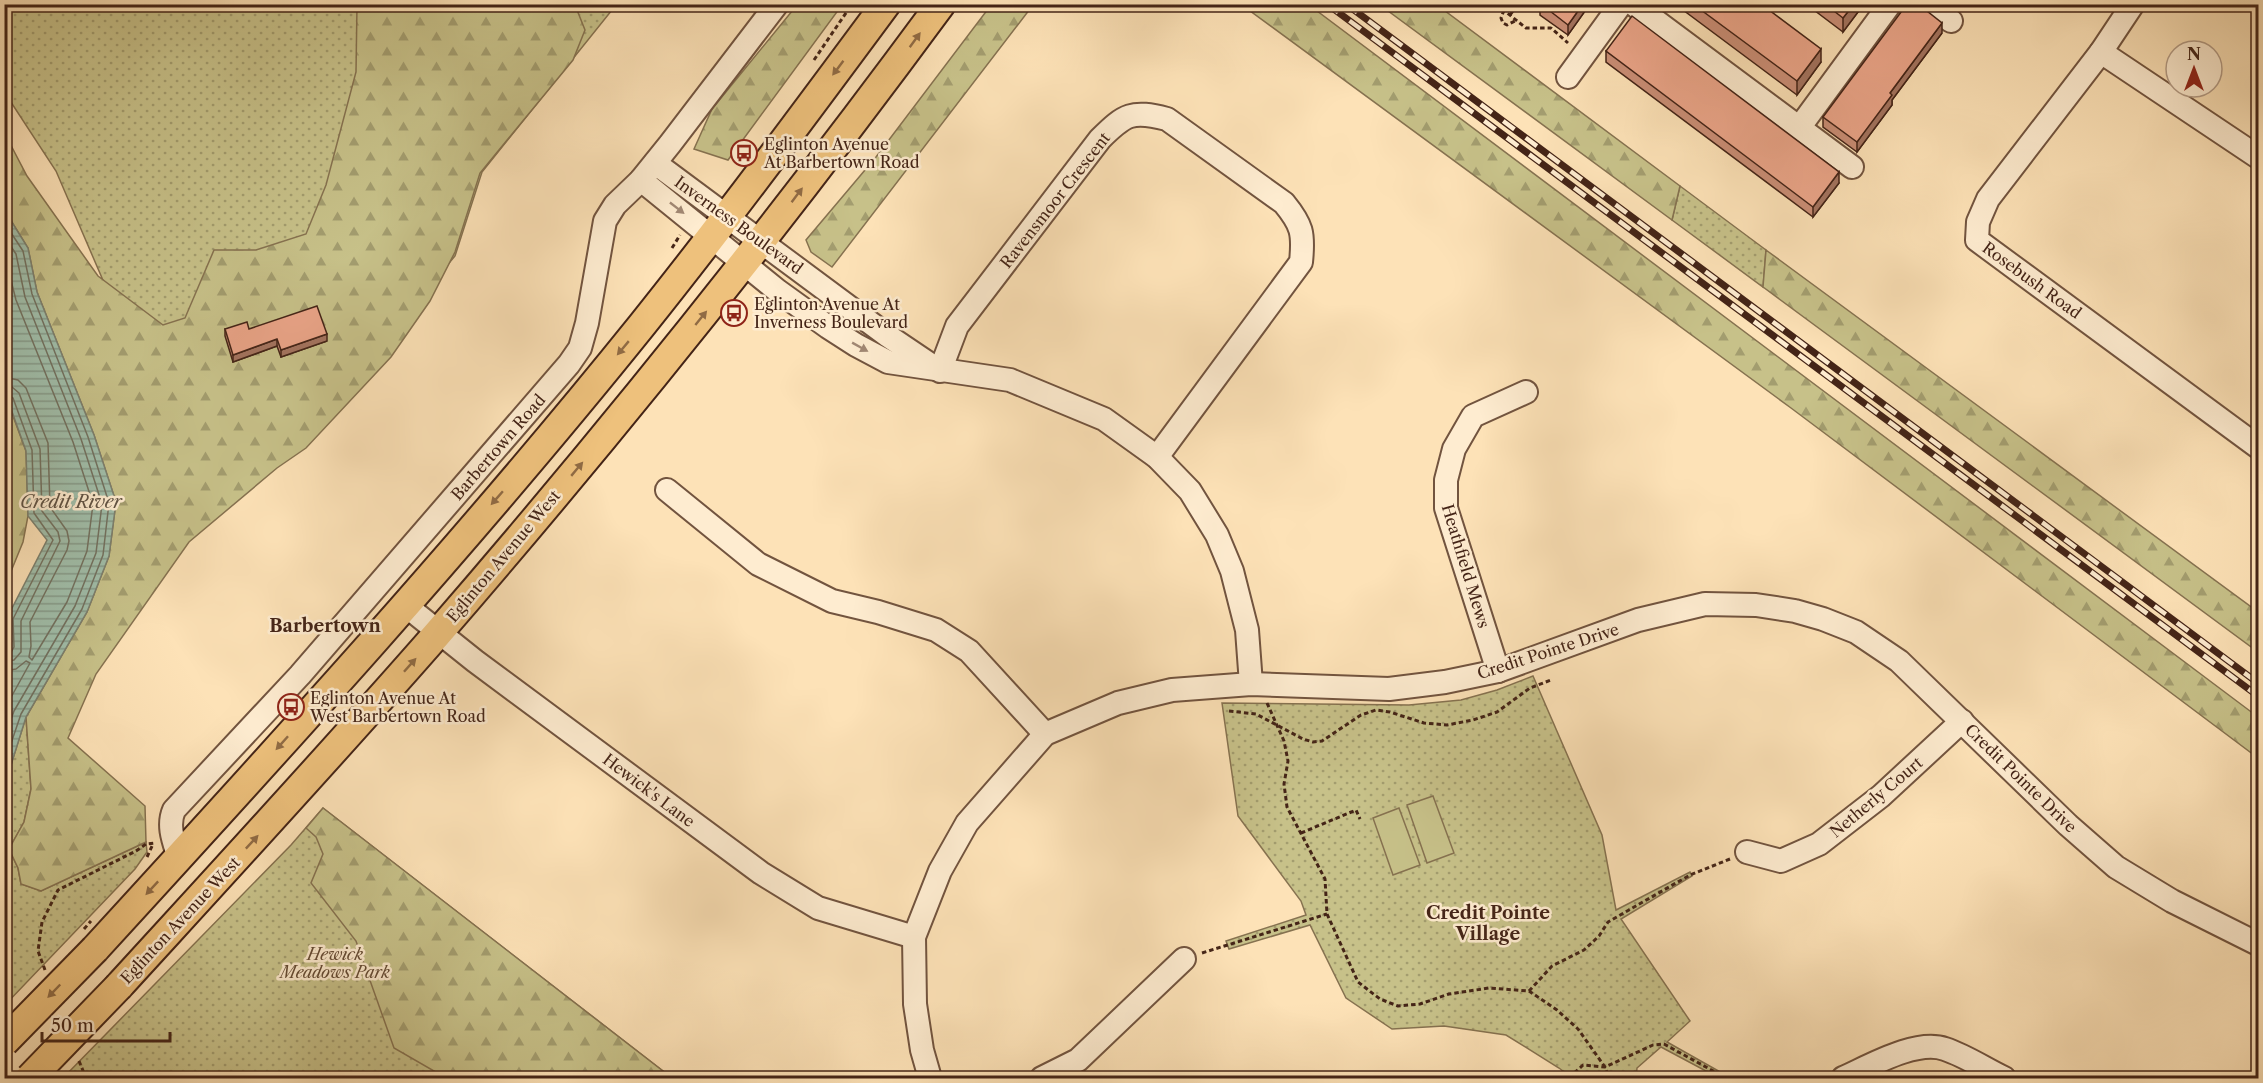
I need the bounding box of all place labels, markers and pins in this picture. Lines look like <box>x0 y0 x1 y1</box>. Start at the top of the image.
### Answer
place label: Eglinton Avenue At Barbertown Road <box>763 134 920 172</box>
bus stop icon: Eglinton Avenue At Barbertown Road <box>729 138 759 168</box>
place label: Eglinton Avenue At Inverness Boulevard <box>754 294 908 332</box>
bus stop icon: Eglinton Avenue At Inverness Boulevard <box>719 298 749 328</box>
place label: Eglinton Avenue At West Barbertown Road <box>309 688 486 726</box>
bus stop icon: Eglinton Avenue At West Barbertown Road <box>276 692 306 722</box>

